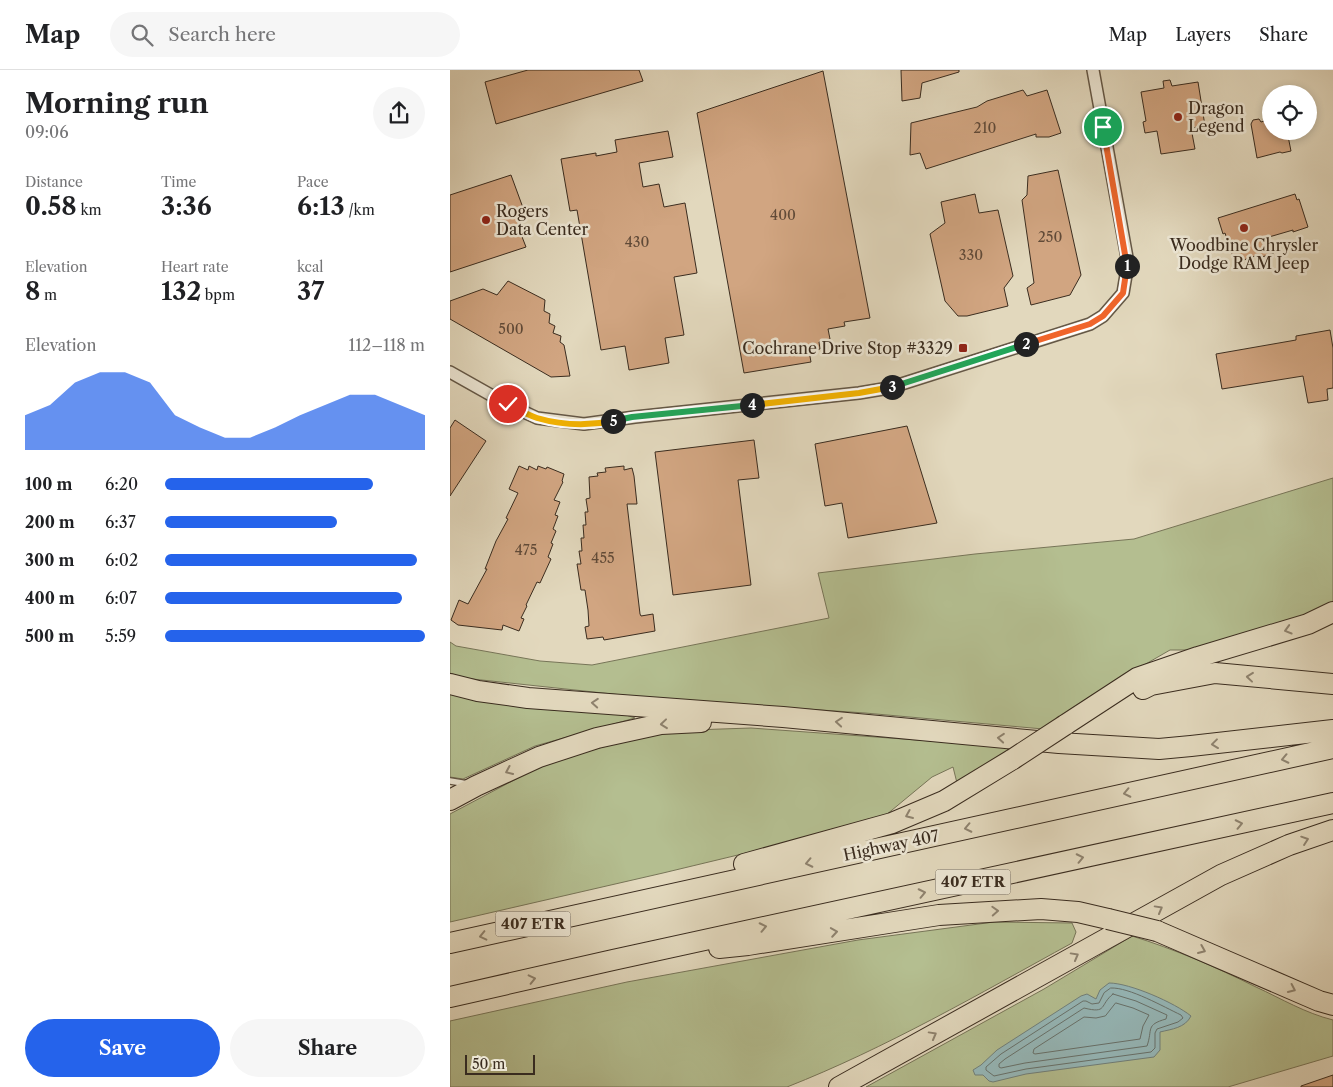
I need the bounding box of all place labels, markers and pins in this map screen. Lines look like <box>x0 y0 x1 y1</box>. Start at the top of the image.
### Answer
place label: Dragon Legend <box>1188 98 1245 136</box>
pin <box>1082 106 1124 148</box>
marker: Dragon Legend <box>1172 111 1184 123</box>
place label: Rogers Data Center <box>496 201 588 239</box>
marker: Rogers Data Center <box>480 214 492 226</box>
marker: Woodbine Chrysler Dodge RAM Jeep <box>1238 222 1250 234</box>
place label: Woodbine Chrysler Dodge RAM Jeep <box>1169 235 1318 273</box>
pin: 1 <box>1114 254 1140 278</box>
pin: 2 <box>1014 332 1038 356</box>
place label: Cochrane Drive Stop #3329 <box>742 338 953 358</box>
marker: Cochrane Drive Stop #3329 <box>957 342 969 354</box>
pin: 3 <box>880 374 904 400</box>
pin <box>487 383 529 425</box>
pin: 4 <box>740 392 764 418</box>
pin: 5 <box>600 408 626 434</box>

